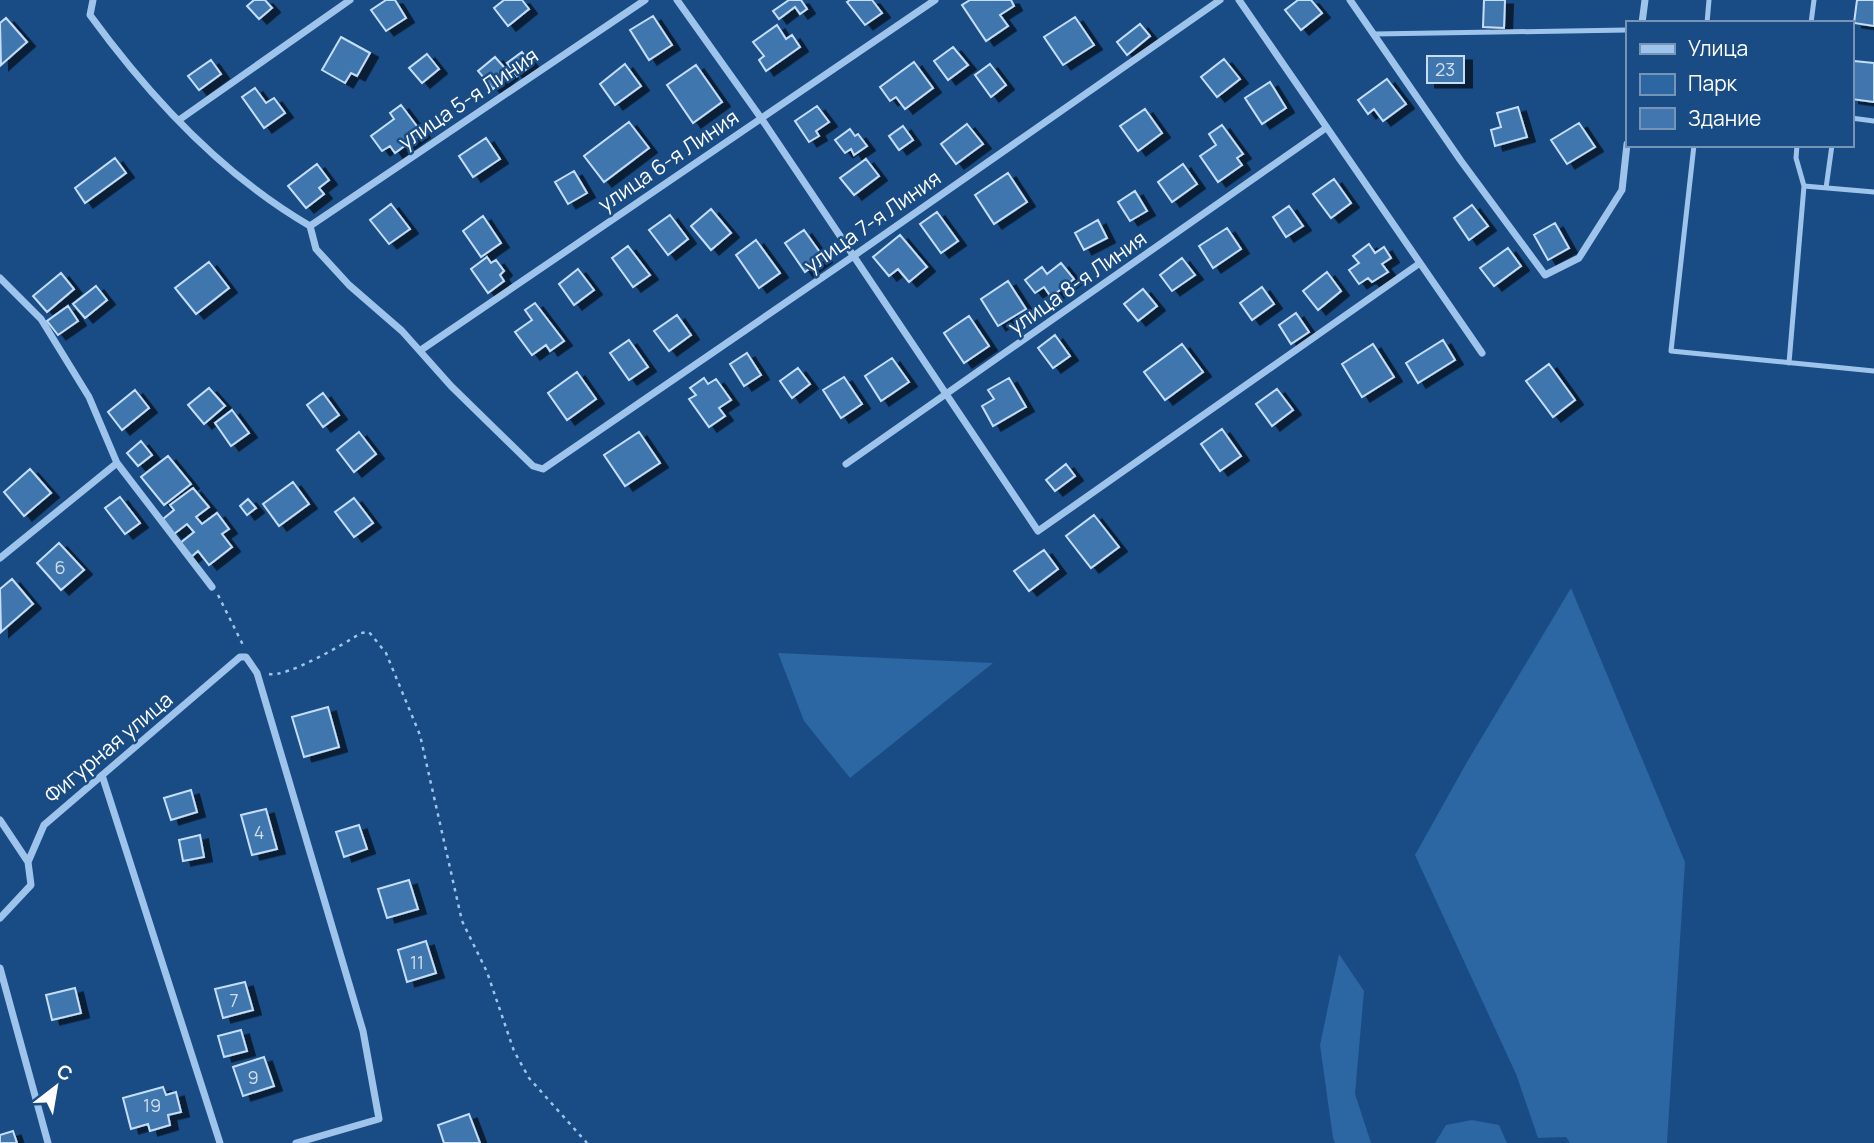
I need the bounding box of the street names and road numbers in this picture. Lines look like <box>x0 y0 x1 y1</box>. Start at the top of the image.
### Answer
street label: улица 5-я Линия <box>393 41 543 155</box>
street label: улица 6-я Линия <box>592 103 744 217</box>
street label: улица 7-я Линия <box>798 163 946 279</box>
street label: улица 8-я Линия <box>1002 224 1152 340</box>
street label: Фигурная улица <box>38 685 178 809</box>

